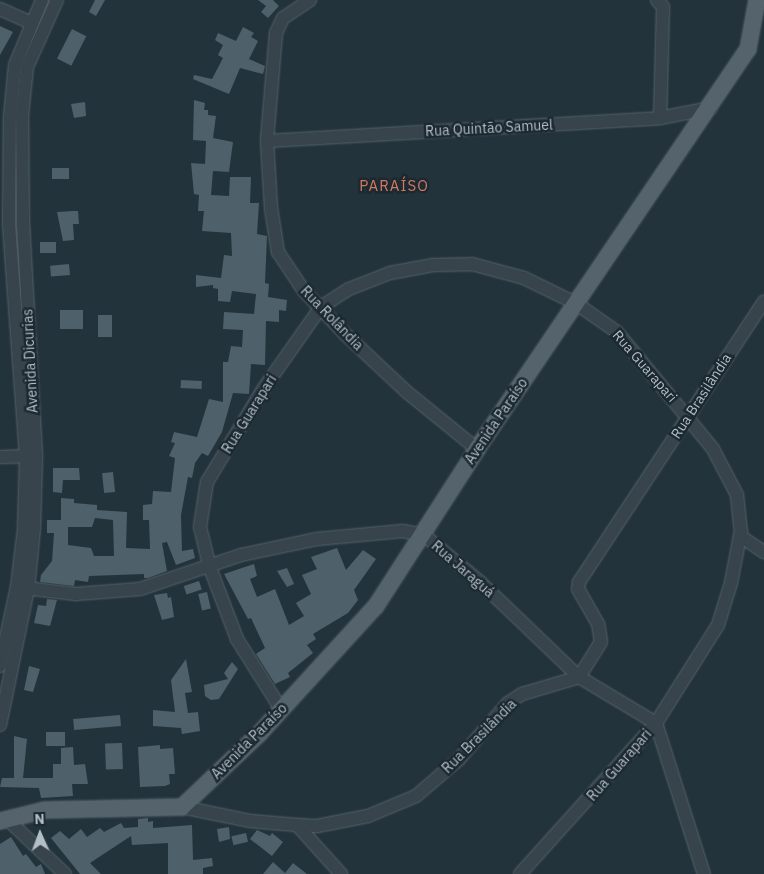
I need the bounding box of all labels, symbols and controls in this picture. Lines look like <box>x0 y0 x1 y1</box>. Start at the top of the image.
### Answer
street label: Rua Quintão Samuel <box>425 116 553 140</box>
district label: PARAÍSO <box>358 177 430 195</box>
street label: Rua Rolândia <box>297 282 367 354</box>
street label: Avenida Dicurias <box>19 308 41 414</box>
street label: Rua Guarapari <box>609 327 681 405</box>
street label: Rua Brasilândia <box>667 350 735 442</box>
street label: Rua Guarapari <box>218 372 280 456</box>
street label: Avenida Paraíso <box>461 375 531 467</box>
street label: Rua Jaraguá <box>428 537 498 601</box>
street label: Rua Brasilândia <box>438 695 520 777</box>
street label: Avenida Paraíso <box>208 700 290 782</box>
street label: Rua Guarapari <box>583 726 655 804</box>
north arrow <box>15 809 65 859</box>
text: N <box>34 810 45 828</box>

